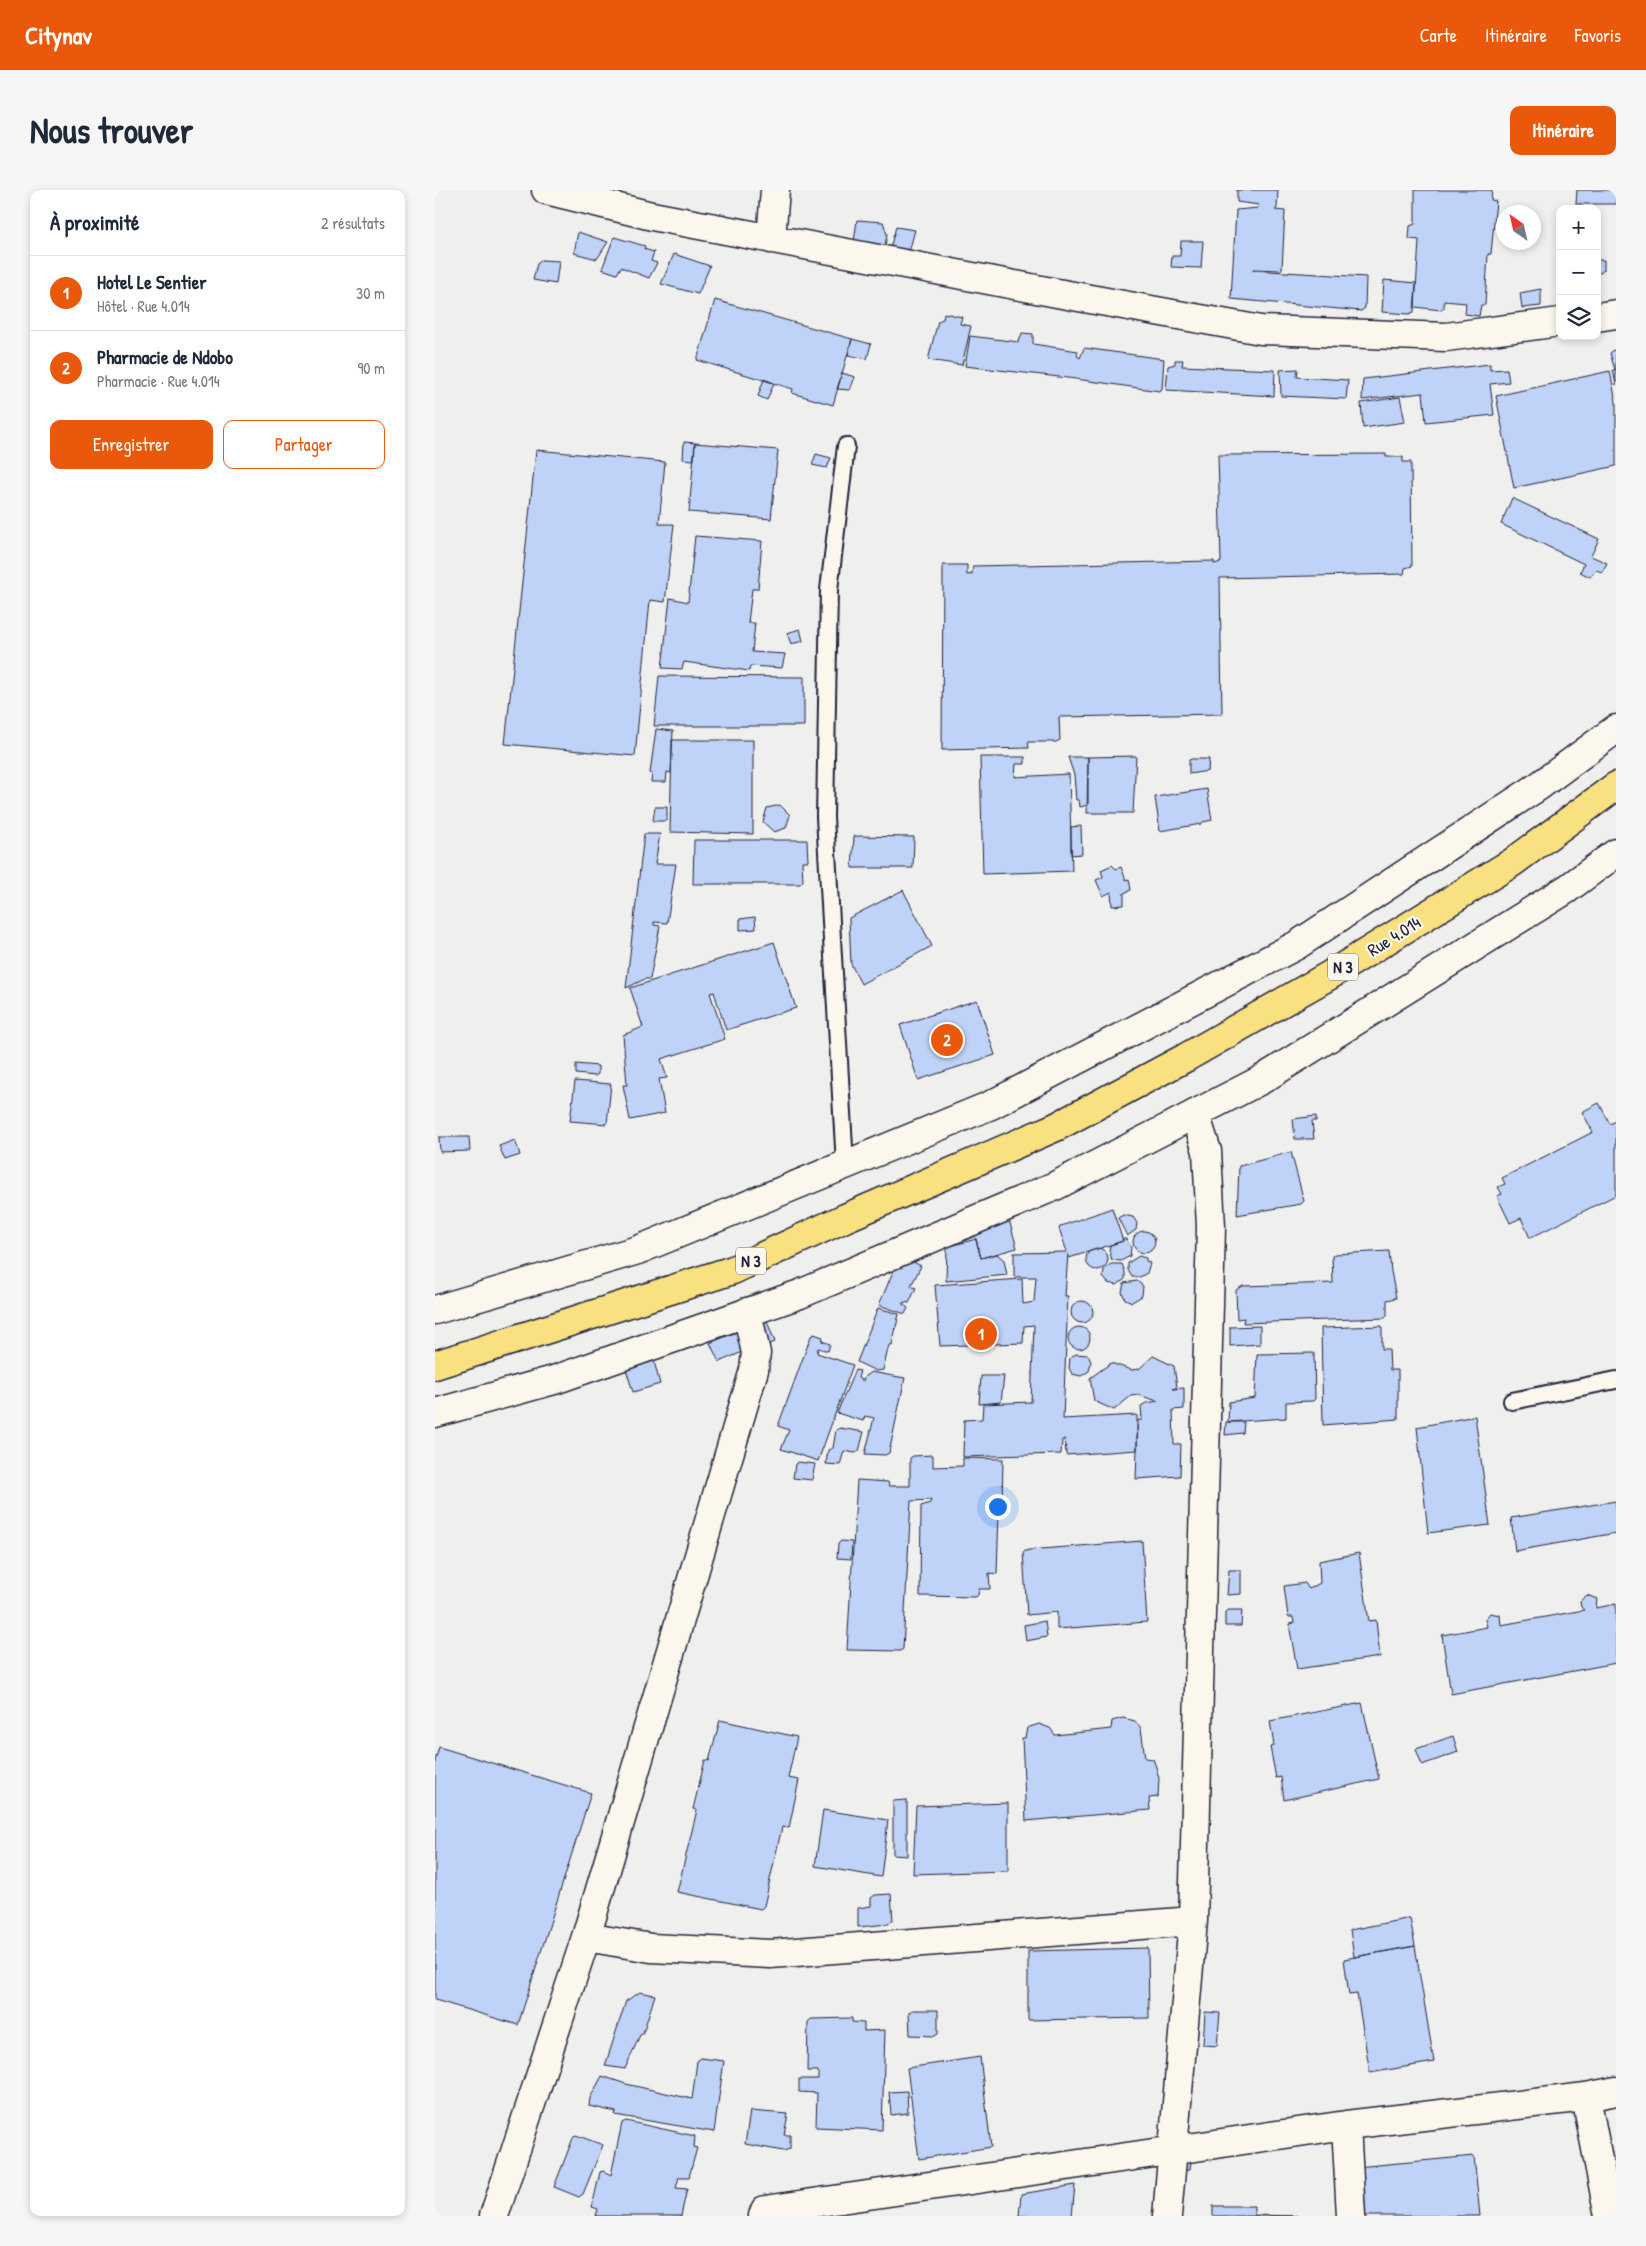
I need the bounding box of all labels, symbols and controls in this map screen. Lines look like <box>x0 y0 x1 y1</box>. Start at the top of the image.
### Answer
text: Citynav <box>25 19 92 51</box>
text: Carte <box>1420 23 1457 48</box>
text: Itinéraire <box>1485 23 1547 48</box>
text: Favoris <box>1575 23 1621 48</box>
button: Itinéraire <box>1510 106 1616 155</box>
text: Nous trouver <box>30 107 193 154</box>
north arrow <box>1496 205 1541 250</box>
map controls <box>1556 205 1601 340</box>
button: + <box>1556 205 1601 250</box>
text: À proximité <box>50 208 139 237</box>
text: 2 résultats <box>321 212 385 234</box>
button: − <box>1556 250 1601 295</box>
text: Hotel Le Sentier <box>97 269 207 295</box>
text: 1 <box>63 282 69 304</box>
text: 30 m <box>356 282 385 304</box>
text: Hôtel · Rue 4.014 <box>97 295 190 317</box>
button: layers <box>1556 295 1601 340</box>
text: Pharmacie de Ndobo <box>97 344 233 370</box>
text: 2 <box>62 357 70 379</box>
text: 90 m <box>357 357 385 379</box>
text: Pharmacie · Rue 4.014 <box>97 370 220 392</box>
button: Enregistrer <box>50 420 213 469</box>
button: Partager <box>223 420 385 469</box>
street label: Rue 4.014 <box>1363 910 1426 962</box>
road number: N 3 <box>1328 954 1358 980</box>
pin: 2 <box>931 1021 963 1059</box>
road number: N 3 <box>736 1248 766 1274</box>
pin: 1 <box>965 1315 997 1353</box>
your location <box>985 1494 1011 1520</box>

